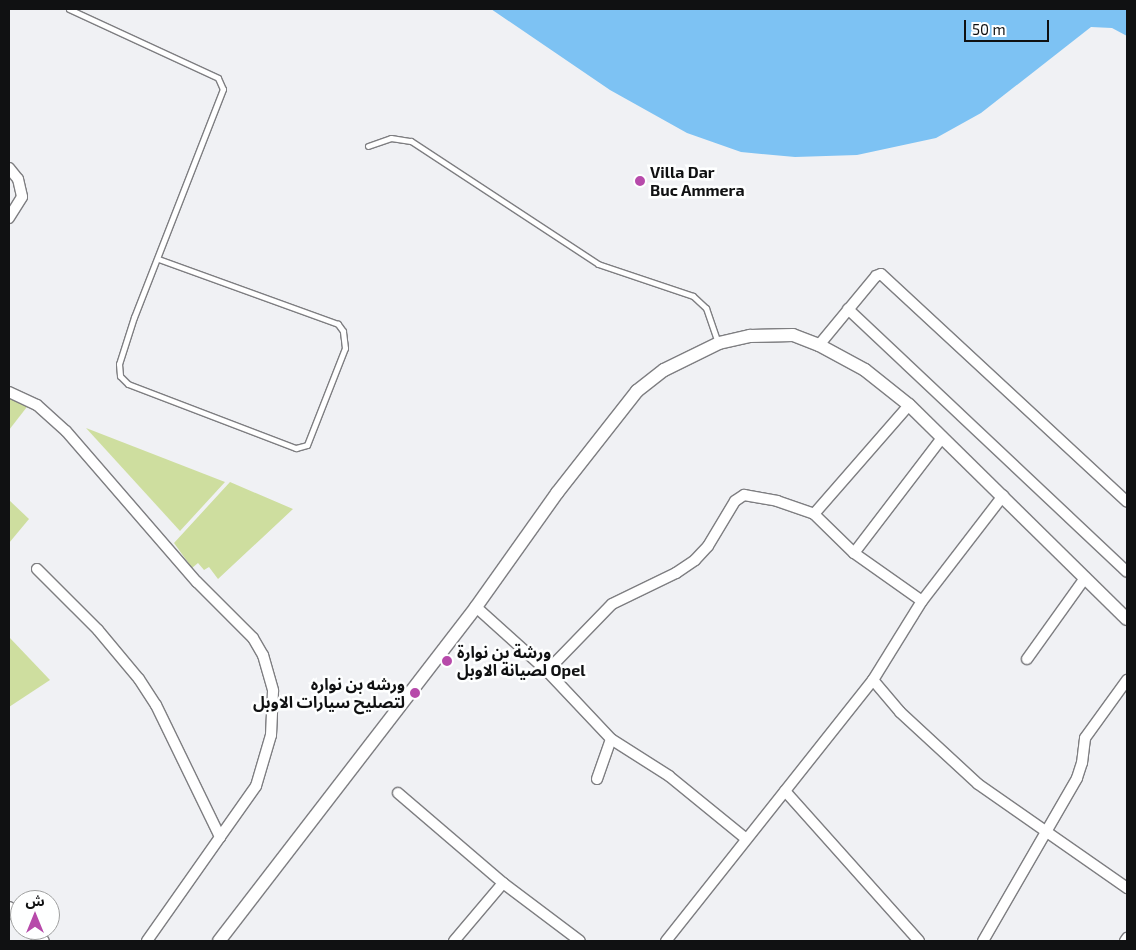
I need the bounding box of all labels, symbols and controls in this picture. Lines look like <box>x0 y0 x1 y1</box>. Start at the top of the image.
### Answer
scale bar <box>966 10 1051 42</box>
text: 50 m <box>972 20 1006 38</box>
place label: Villa Dar Buc Ammera <box>650 162 745 200</box>
marker: Villa Dar Buc Ammera <box>634 175 646 187</box>
place label: ورشة بن نوارة لصيانة الاوبل Opel <box>457 642 585 680</box>
marker: ورشة بن نوارة لصيانة الاوبل Opel <box>441 655 453 667</box>
place label: ورشه بن نواره لتصليح سيارات الاوبل <box>253 674 405 712</box>
marker: ورشه بن نواره لتصليح سيارات الاوبل <box>409 687 421 699</box>
north arrow <box>10 890 60 940</box>
text: ش <box>25 892 45 909</box>

